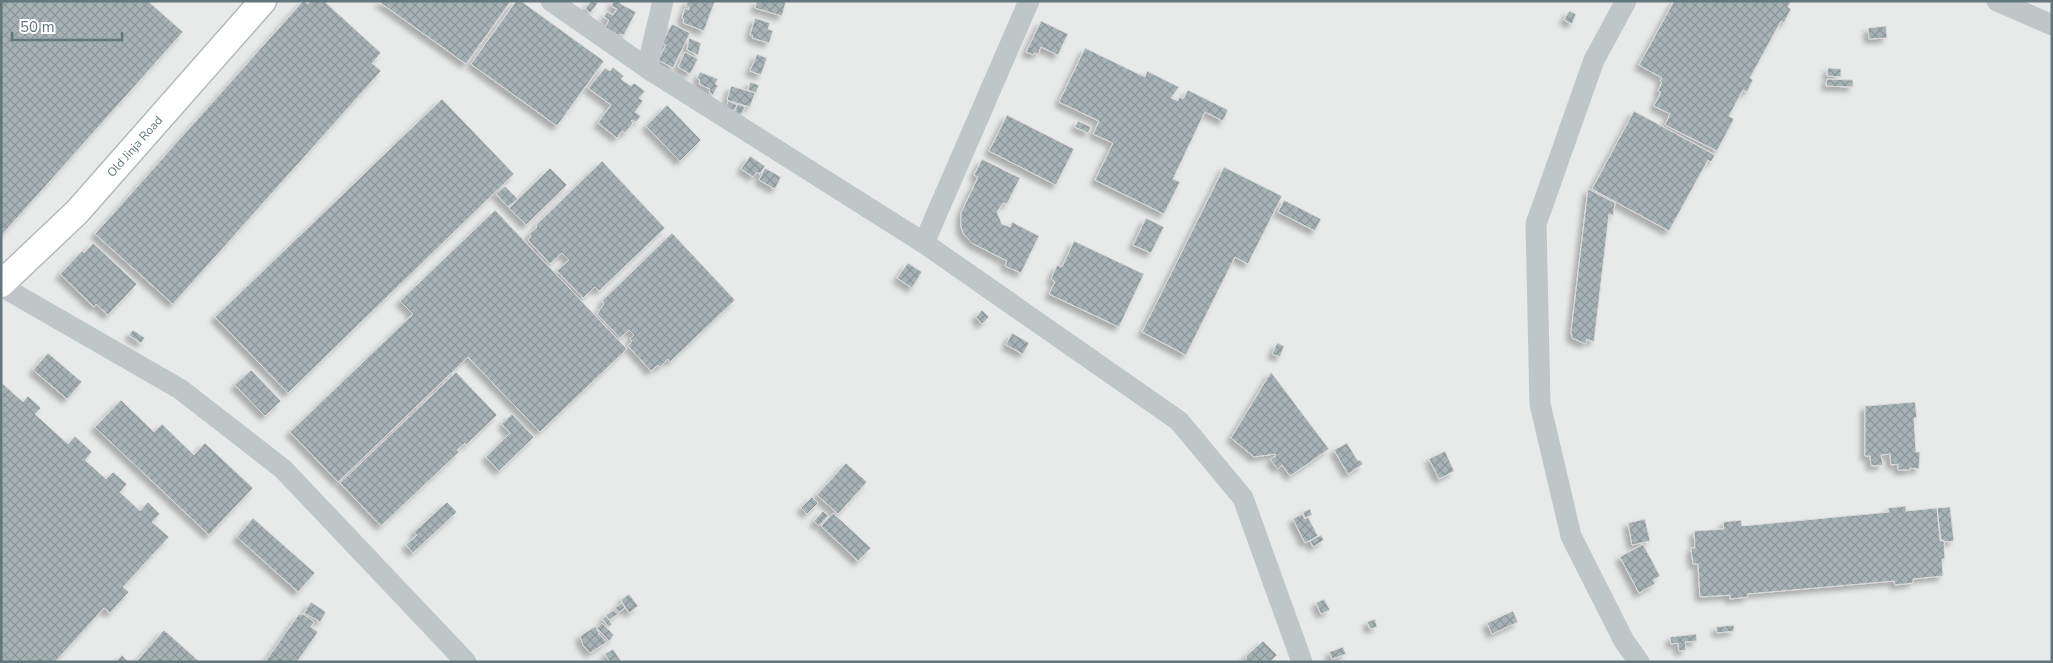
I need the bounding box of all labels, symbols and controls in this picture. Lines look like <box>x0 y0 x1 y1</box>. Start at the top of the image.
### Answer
scale bar <box>12 10 122 42</box>
text: 50 m <box>20 17 55 37</box>
street label: Old Jinja Road <box>103 112 166 181</box>

